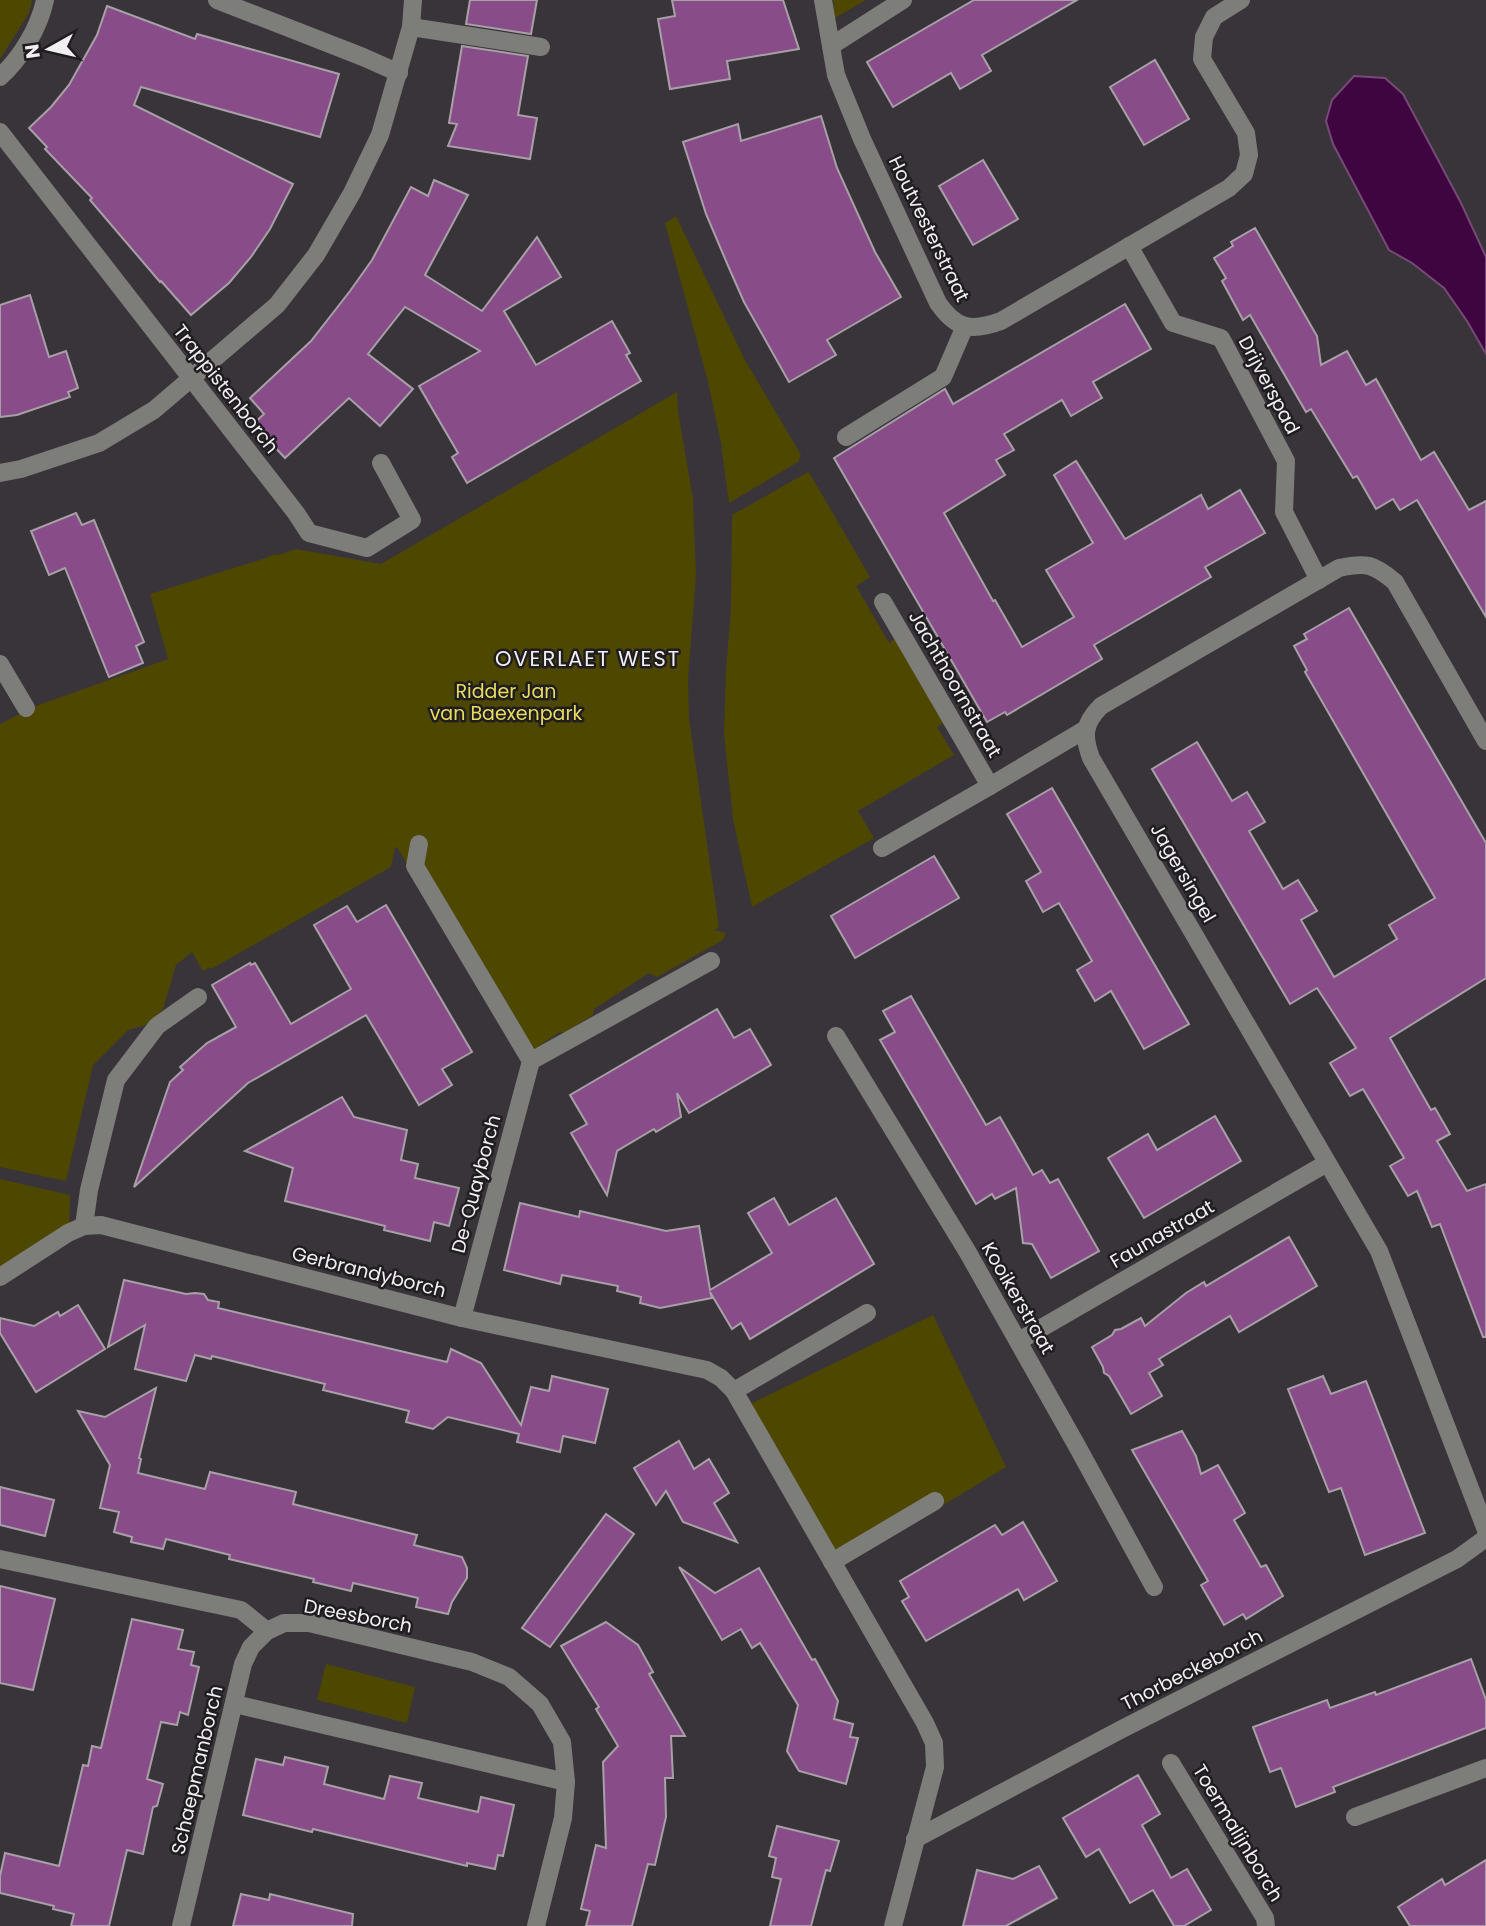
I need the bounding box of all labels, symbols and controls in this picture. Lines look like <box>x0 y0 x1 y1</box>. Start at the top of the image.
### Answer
north arrow <box>14 14 84 84</box>
text: N <box>18 42 47 60</box>
street label: Houtvesterstraat <box>882 152 976 306</box>
street label: Trappistenborch <box>167 319 285 459</box>
street label: Drijverspad <box>1232 331 1306 439</box>
street label: Jachthoornstraat <box>902 605 1008 763</box>
district label: OVERLAET WEST <box>495 644 681 673</box>
park label: Ridder Jan van Baexenpark <box>430 678 583 727</box>
street label: Jagersingel <box>1144 818 1222 928</box>
street label: De-Quayborch <box>445 1112 507 1256</box>
street label: Faunastraat <box>1105 1193 1219 1275</box>
street label: Kooikerstraat <box>975 1237 1061 1359</box>
street label: Gerbrandyborch <box>289 1240 449 1304</box>
street label: Dreesborch <box>302 1592 414 1640</box>
street label: Thorbeckeborch <box>1117 1623 1267 1717</box>
street label: Schaepmanborch <box>164 1683 230 1857</box>
street label: Toermalijnborch <box>1186 1759 1290 1907</box>

